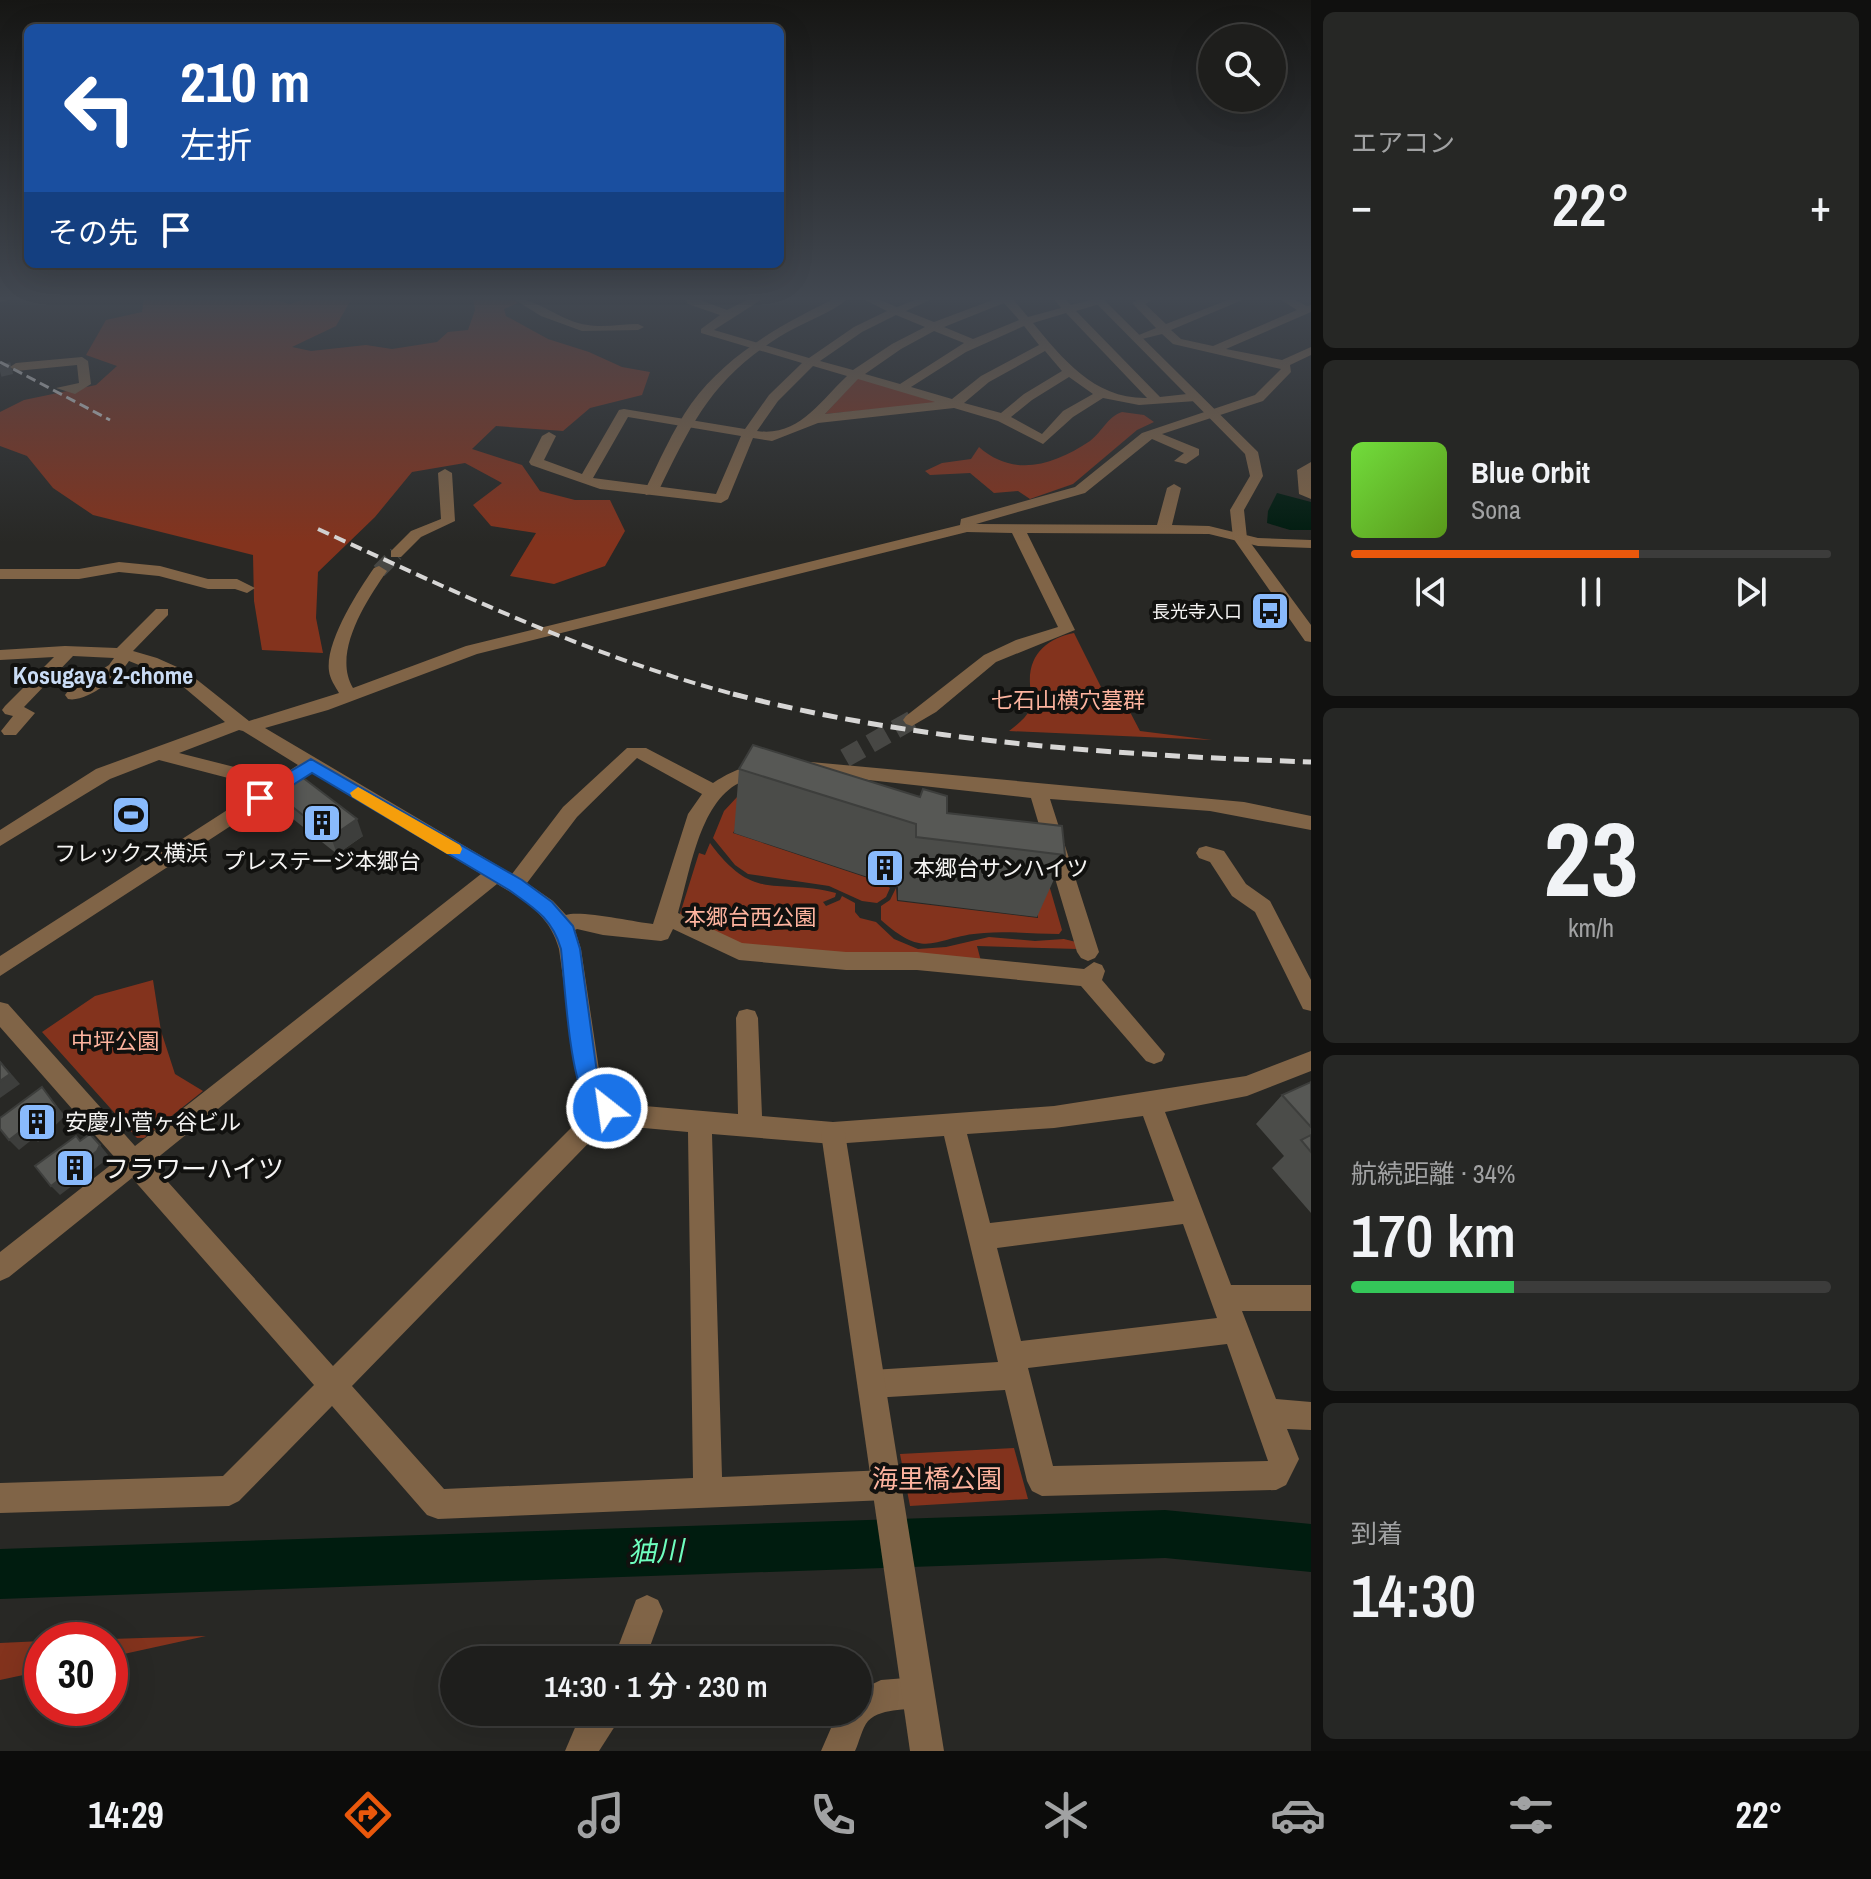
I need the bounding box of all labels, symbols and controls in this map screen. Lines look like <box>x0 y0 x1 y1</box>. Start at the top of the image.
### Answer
map controls <box>1198 24 1286 112</box>
button: search <box>1198 24 1286 112</box>
text: 210 m <box>180 44 310 119</box>
icon: left <box>48 56 152 160</box>
text: 左折 <box>180 121 252 169</box>
text: エアコン <box>1351 125 1455 160</box>
text: 22° <box>1552 164 1630 245</box>
text: − <box>1351 175 1372 235</box>
text: + <box>1810 175 1831 235</box>
icon: arrive <box>154 208 198 252</box>
text: その先 <box>48 212 138 252</box>
text: Blue Orbit <box>1471 452 1590 492</box>
text: Sona <box>1471 492 1521 527</box>
icon: previous <box>1409 570 1453 614</box>
icon: pause <box>1569 570 1613 614</box>
icon: next <box>1729 570 1773 614</box>
bus stop icon: 長光寺入口 <box>1249 590 1291 632</box>
place label: 長光寺入口 <box>1152 599 1242 624</box>
district label: Kosugaya 2-chome <box>13 659 193 691</box>
park label: 七石山横穴墓群 <box>991 685 1145 715</box>
pin <box>226 764 294 832</box>
icon: arrive <box>238 776 282 820</box>
text: 23 <box>1544 788 1638 928</box>
sports icon: フレックス横浜 <box>110 794 152 836</box>
building icon: プレステージ本郷台 <box>301 802 343 844</box>
place label: フレックス横浜 <box>54 838 208 868</box>
place label: プレステージ本郷台 <box>223 846 421 876</box>
building icon: 本郷台サンハイツ <box>864 847 906 889</box>
place label: 本郷台サンハイツ <box>913 853 1089 883</box>
park label: 本郷台西公園 <box>684 902 816 932</box>
text: km/h <box>1568 910 1614 945</box>
park label: 中坪公園 <box>71 1026 159 1056</box>
position arrow <box>565 1066 649 1150</box>
building icon: 安慶小菅ヶ谷ビル <box>16 1101 58 1143</box>
place label: 安慶小菅ヶ谷ビル <box>65 1107 241 1137</box>
building icon: フラワーハイツ <box>54 1147 96 1189</box>
place label: フラワーハイツ <box>103 1151 284 1186</box>
text: 航続距離 · 34% <box>1351 1156 1515 1191</box>
text: 170 km <box>1351 1195 1516 1276</box>
park label: 海里橋公園 <box>872 1461 1002 1496</box>
text: 到着 <box>1351 1516 1403 1551</box>
water label: 㹨川 <box>627 1531 688 1571</box>
text: 14:30 <box>1351 1555 1476 1636</box>
speed limit sign: 30 <box>24 1622 128 1726</box>
text: 14:30 · 1 分 · 230 m <box>544 1666 768 1706</box>
icon: directions <box>340 1787 396 1843</box>
icon: music <box>573 1787 629 1843</box>
icon: phone <box>805 1787 861 1843</box>
icon: climate <box>1038 1787 1094 1843</box>
icon: car <box>1270 1787 1326 1843</box>
icon: filters <box>1503 1787 1559 1843</box>
text: 14:29 <box>88 1791 164 1839</box>
text: 22° <box>1735 1791 1783 1839</box>

